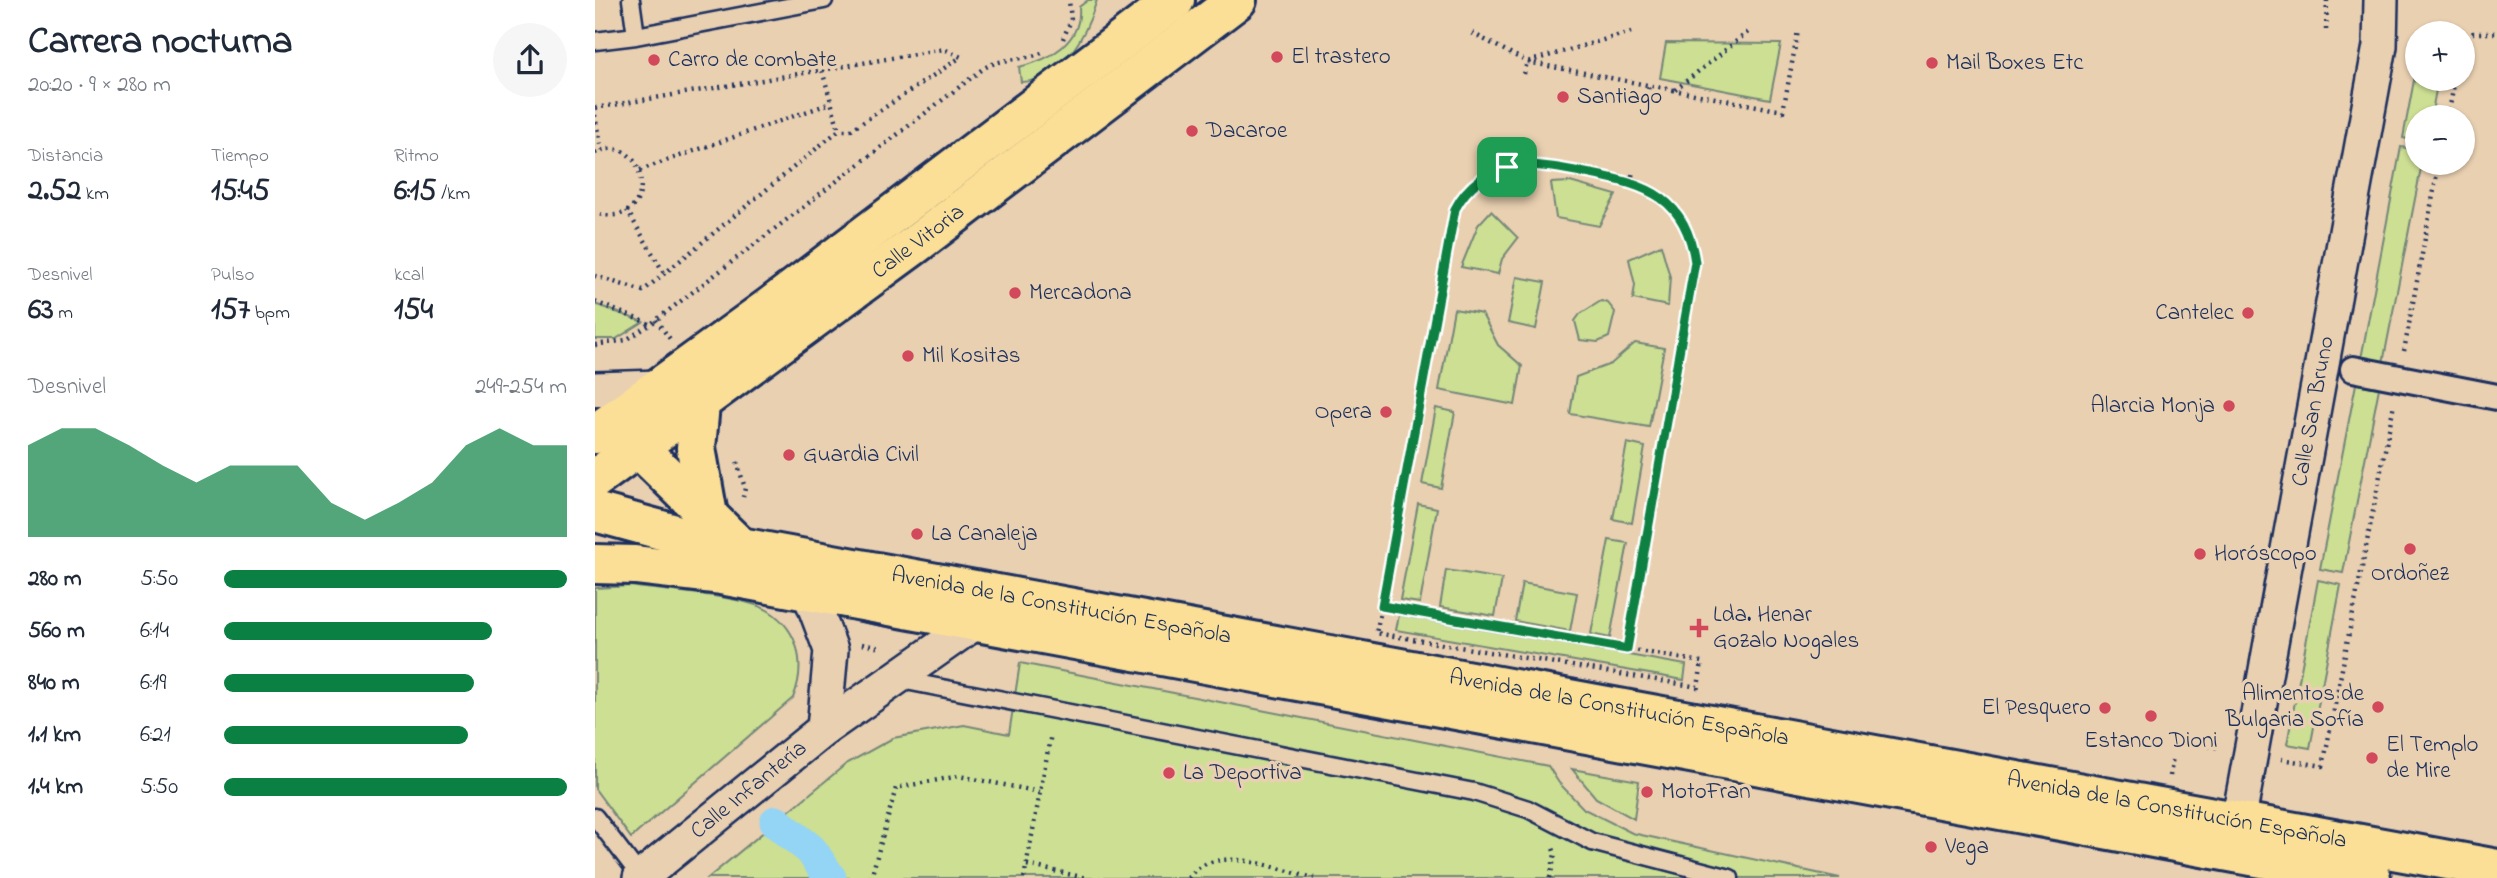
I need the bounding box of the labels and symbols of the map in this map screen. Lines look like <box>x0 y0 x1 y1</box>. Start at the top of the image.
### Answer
place label: El trastero <box>1291 41 1391 74</box>
place label: Carro de combate <box>668 44 837 77</box>
place label: Mail Boxes Etc <box>1946 47 2084 80</box>
marker: El trastero <box>1269 49 1285 65</box>
marker: Carro de combate <box>646 52 662 68</box>
marker: Mail Boxes Etc <box>1924 55 1940 71</box>
place label: Santiago <box>1577 81 1662 115</box>
marker: Santiago <box>1555 89 1571 105</box>
place label: Dacaroe <box>1205 115 1288 148</box>
marker: Dacaroe <box>1184 123 1200 139</box>
pin <box>1477 137 1537 197</box>
street label: Calle Vitoria <box>865 196 972 287</box>
place label: Mercadona <box>1029 277 1132 310</box>
marker: Mercadona <box>1007 285 1023 301</box>
place label: Cantelec <box>2155 297 2235 330</box>
marker: Cantelec <box>2240 305 2256 321</box>
street label: Calle San Bruno <box>2283 333 2343 489</box>
place label: Mil Kositas <box>922 340 1021 373</box>
marker: Mil Kositas <box>900 348 916 364</box>
place label: Alarcia Monja <box>2091 390 2215 423</box>
place label: Opera <box>1315 396 1372 429</box>
marker: Alarcia Monja <box>2221 398 2237 414</box>
marker: Opera <box>1378 404 1394 420</box>
place label: Guardia Civil <box>803 439 919 472</box>
marker: Guardia Civil <box>781 447 797 463</box>
place label: La Canaleja <box>931 518 1038 551</box>
marker: La Canaleja <box>909 526 925 542</box>
place label: Horóscopo <box>2214 538 2317 571</box>
marker: Ordoñez <box>2402 541 2418 557</box>
marker: Horóscopo <box>2192 546 2208 562</box>
place label: Ordoñez <box>2371 558 2450 591</box>
street label: Avenida de la Constitución Española <box>889 559 1234 653</box>
place label: Lda. Henar Gozalo Nogales <box>1713 599 1859 659</box>
marker: Lda. Henar Gozalo Nogales <box>1691 620 1707 636</box>
street label: Avenida de la Constitución Española <box>1446 661 1792 755</box>
place label: Alimentos de Bulgaria Sofía <box>2224 678 2365 738</box>
place label: El Pesquero <box>1981 692 2091 725</box>
marker: Alimentos de Bulgaria Sofía <box>2370 699 2386 715</box>
marker: El Pesquero <box>2097 700 2113 716</box>
marker: Estanco Dioni <box>2143 708 2159 724</box>
place label: Estanco Dioni <box>2084 725 2218 758</box>
place label: El Templo de Mire <box>2386 729 2479 788</box>
street label: Calle Infantería <box>683 732 814 847</box>
marker: El Templo de Mire <box>2364 750 2380 766</box>
place label: La Deportiva <box>1183 757 1302 790</box>
street label: Avenida de la Constitución Española <box>2004 763 2349 858</box>
marker: La Deportiva <box>1161 765 1177 781</box>
place label: MotoFran <box>1661 776 1751 809</box>
marker: MotoFran <box>1639 784 1655 800</box>
place label: Vega <box>1944 831 1989 865</box>
marker: Vega <box>1923 839 1939 855</box>

